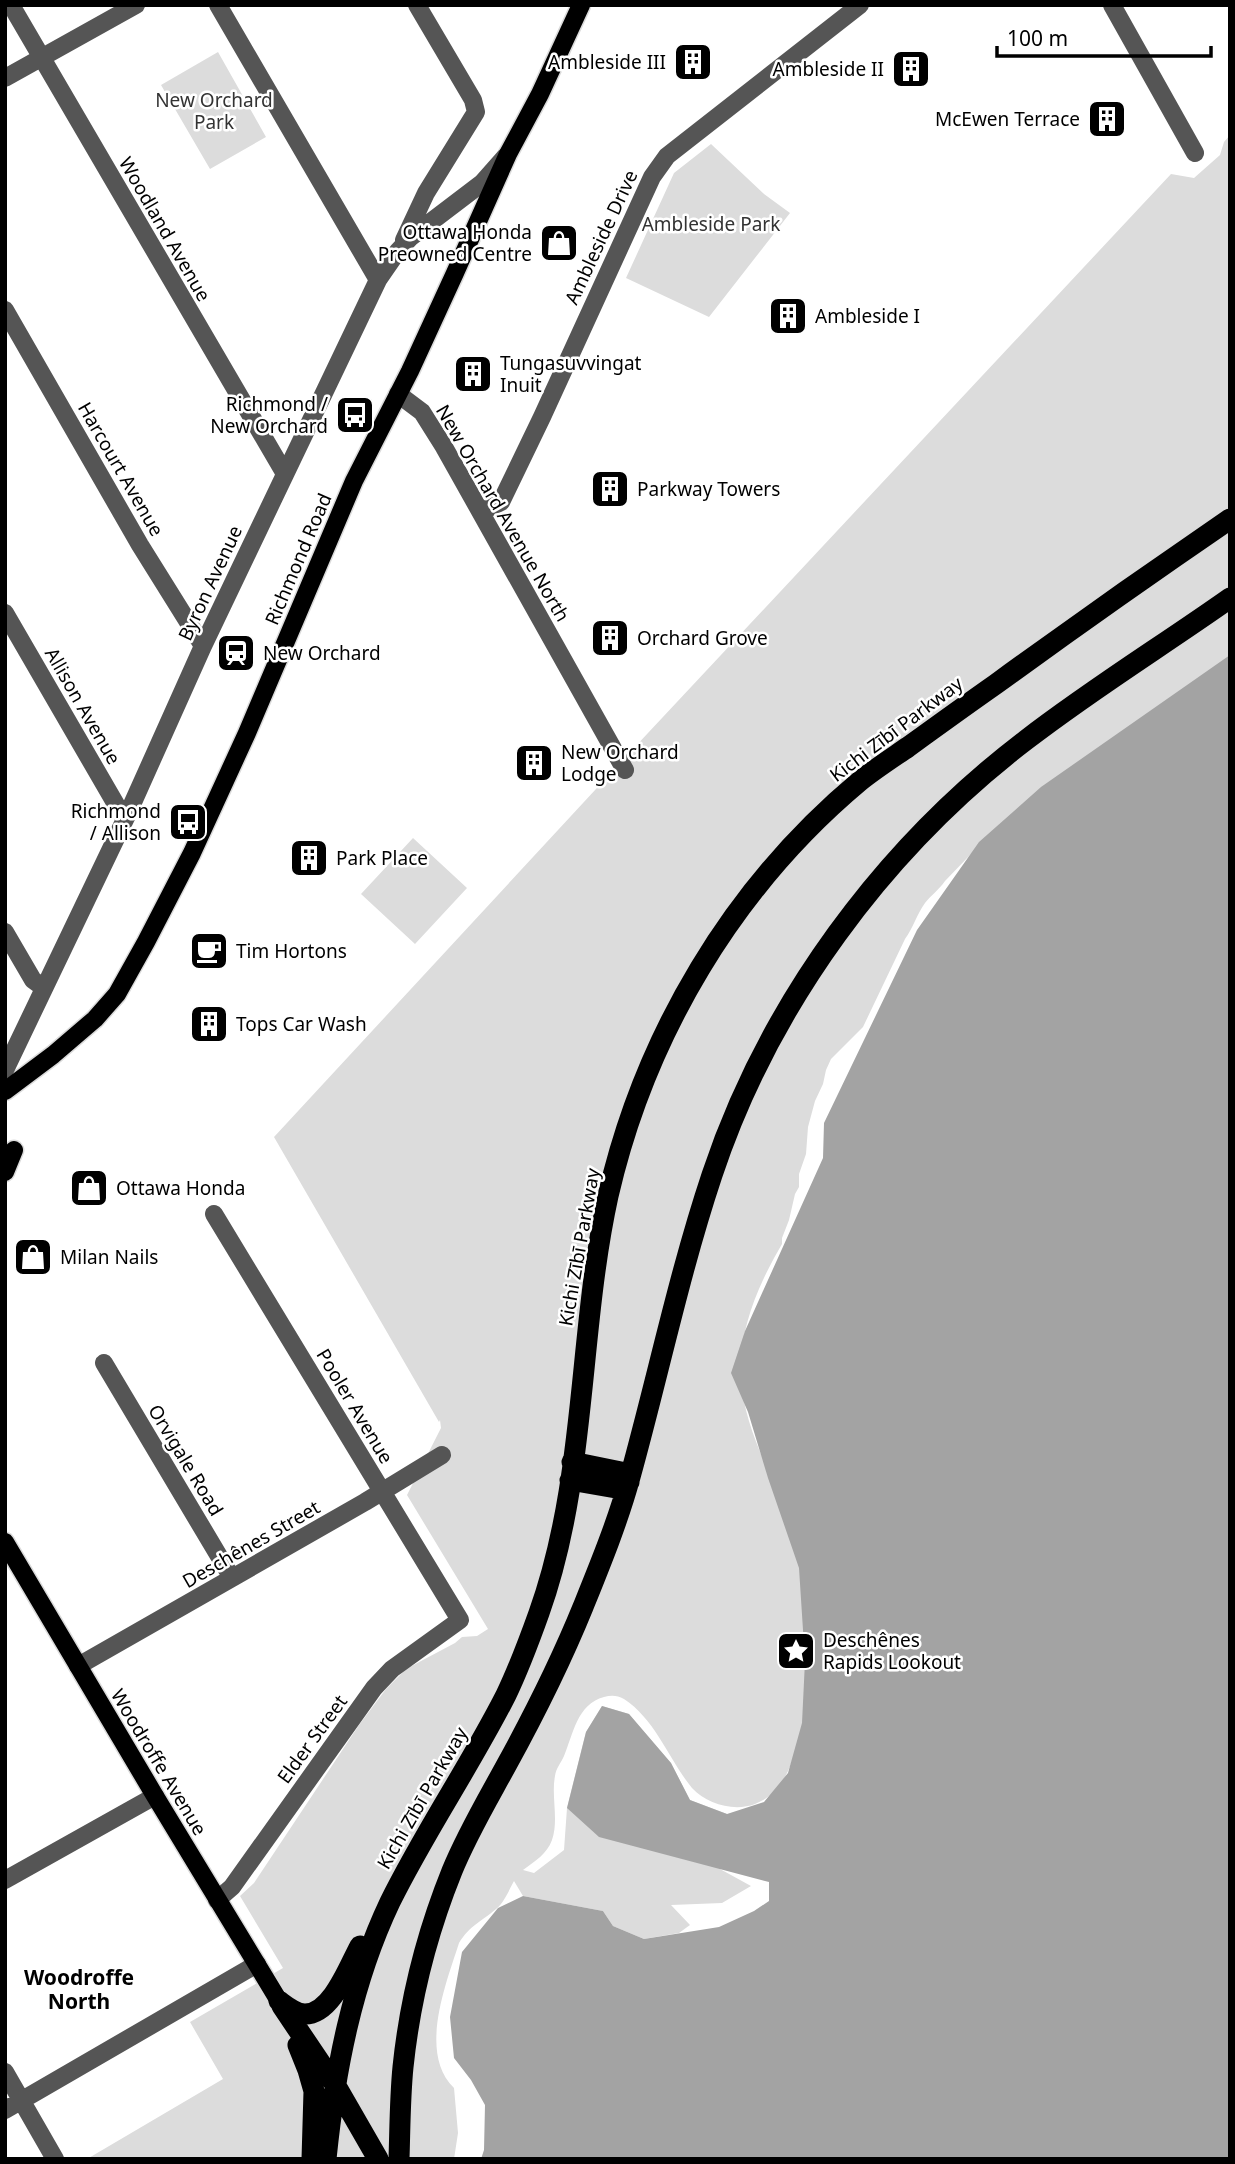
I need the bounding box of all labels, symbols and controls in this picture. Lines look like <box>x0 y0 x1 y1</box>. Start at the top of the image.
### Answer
scale bar <box>997 14 1210 58</box>
text: 100 m <box>1007 24 1068 52</box>
building icon: Ambleside III <box>672 41 714 83</box>
building icon: Ambleside II <box>890 48 932 90</box>
place label: Ambleside III <box>548 49 666 75</box>
place label: Ambleside II <box>773 56 884 82</box>
park label: New Orchard Park <box>155 87 273 135</box>
building icon: McEwen Terrace <box>1086 98 1128 140</box>
place label: McEwen Terrace <box>935 106 1080 132</box>
street label: Woodland Avenue <box>113 152 217 306</box>
street label: Ambleside Drive <box>558 166 644 308</box>
park label: Ambleside Park <box>642 211 780 237</box>
place label: Ottawa Honda Preowned Centre <box>378 219 532 267</box>
shop icon: Ottawa Honda Preowned Centre <box>538 222 580 264</box>
building icon: Ambleside I <box>767 295 809 337</box>
place label: Ambleside I <box>815 303 920 329</box>
place label: Tungasuvvingat Inuit <box>500 350 642 398</box>
building icon: Tungasuvvingat Inuit <box>452 353 494 395</box>
place label: Richmond / New Orchard <box>210 391 328 439</box>
bus stop icon: Richmond / New Orchard <box>334 394 376 436</box>
street label: Harcourt Avenue <box>72 397 170 541</box>
street label: New Orchard Avenue North <box>430 400 576 626</box>
building icon: Parkway Towers <box>589 468 631 510</box>
place label: Parkway Towers <box>637 476 780 502</box>
street label: Richmond Road <box>259 489 337 629</box>
street label: Byron Avenue <box>172 521 248 645</box>
building icon: Orchard Grove <box>589 617 631 659</box>
place label: Orchard Grove <box>637 625 768 651</box>
station icon: New Orchard <box>215 632 257 674</box>
place label: New Orchard <box>263 640 381 666</box>
street label: Allison Avenue <box>39 643 127 769</box>
street label: Kichi Zībī Parkway <box>824 670 968 788</box>
place label: New Orchard Lodge <box>561 739 679 787</box>
building icon: New Orchard Lodge <box>513 742 555 784</box>
place label: Richmond / Allison <box>71 798 161 846</box>
bus stop icon: Richmond / Allison <box>167 801 209 843</box>
building icon: Park Place <box>288 837 330 879</box>
place label: Park Place <box>336 845 428 871</box>
cafe icon: Tim Hortons <box>188 930 230 972</box>
place label: Tim Hortons <box>236 938 347 964</box>
building icon: Tops Car Wash <box>188 1003 230 1045</box>
place label: Tops Car Wash <box>236 1011 367 1037</box>
street label: Kichi Zībī Parkway <box>552 1166 606 1328</box>
shop icon: Ottawa Honda <box>68 1167 110 1209</box>
place label: Ottawa Honda <box>116 1175 245 1201</box>
shop icon: Milan Nails <box>12 1236 54 1278</box>
place label: Milan Nails <box>60 1244 158 1270</box>
street label: Pooler Avenue <box>310 1344 400 1468</box>
street label: Orvigale Road <box>142 1399 230 1521</box>
street label: Deschênes Street <box>177 1494 325 1594</box>
place label: Deschênes Rapids Lookout <box>823 1627 961 1675</box>
place icon: Deschênes Rapids Lookout <box>775 1630 817 1672</box>
street label: Woodroffe Avenue <box>105 1684 213 1840</box>
street label: Elder Street <box>271 1689 353 1789</box>
street label: Kichi Zībī Parkway <box>371 1722 473 1874</box>
district label: Woodroffe North <box>24 1963 134 2015</box>

